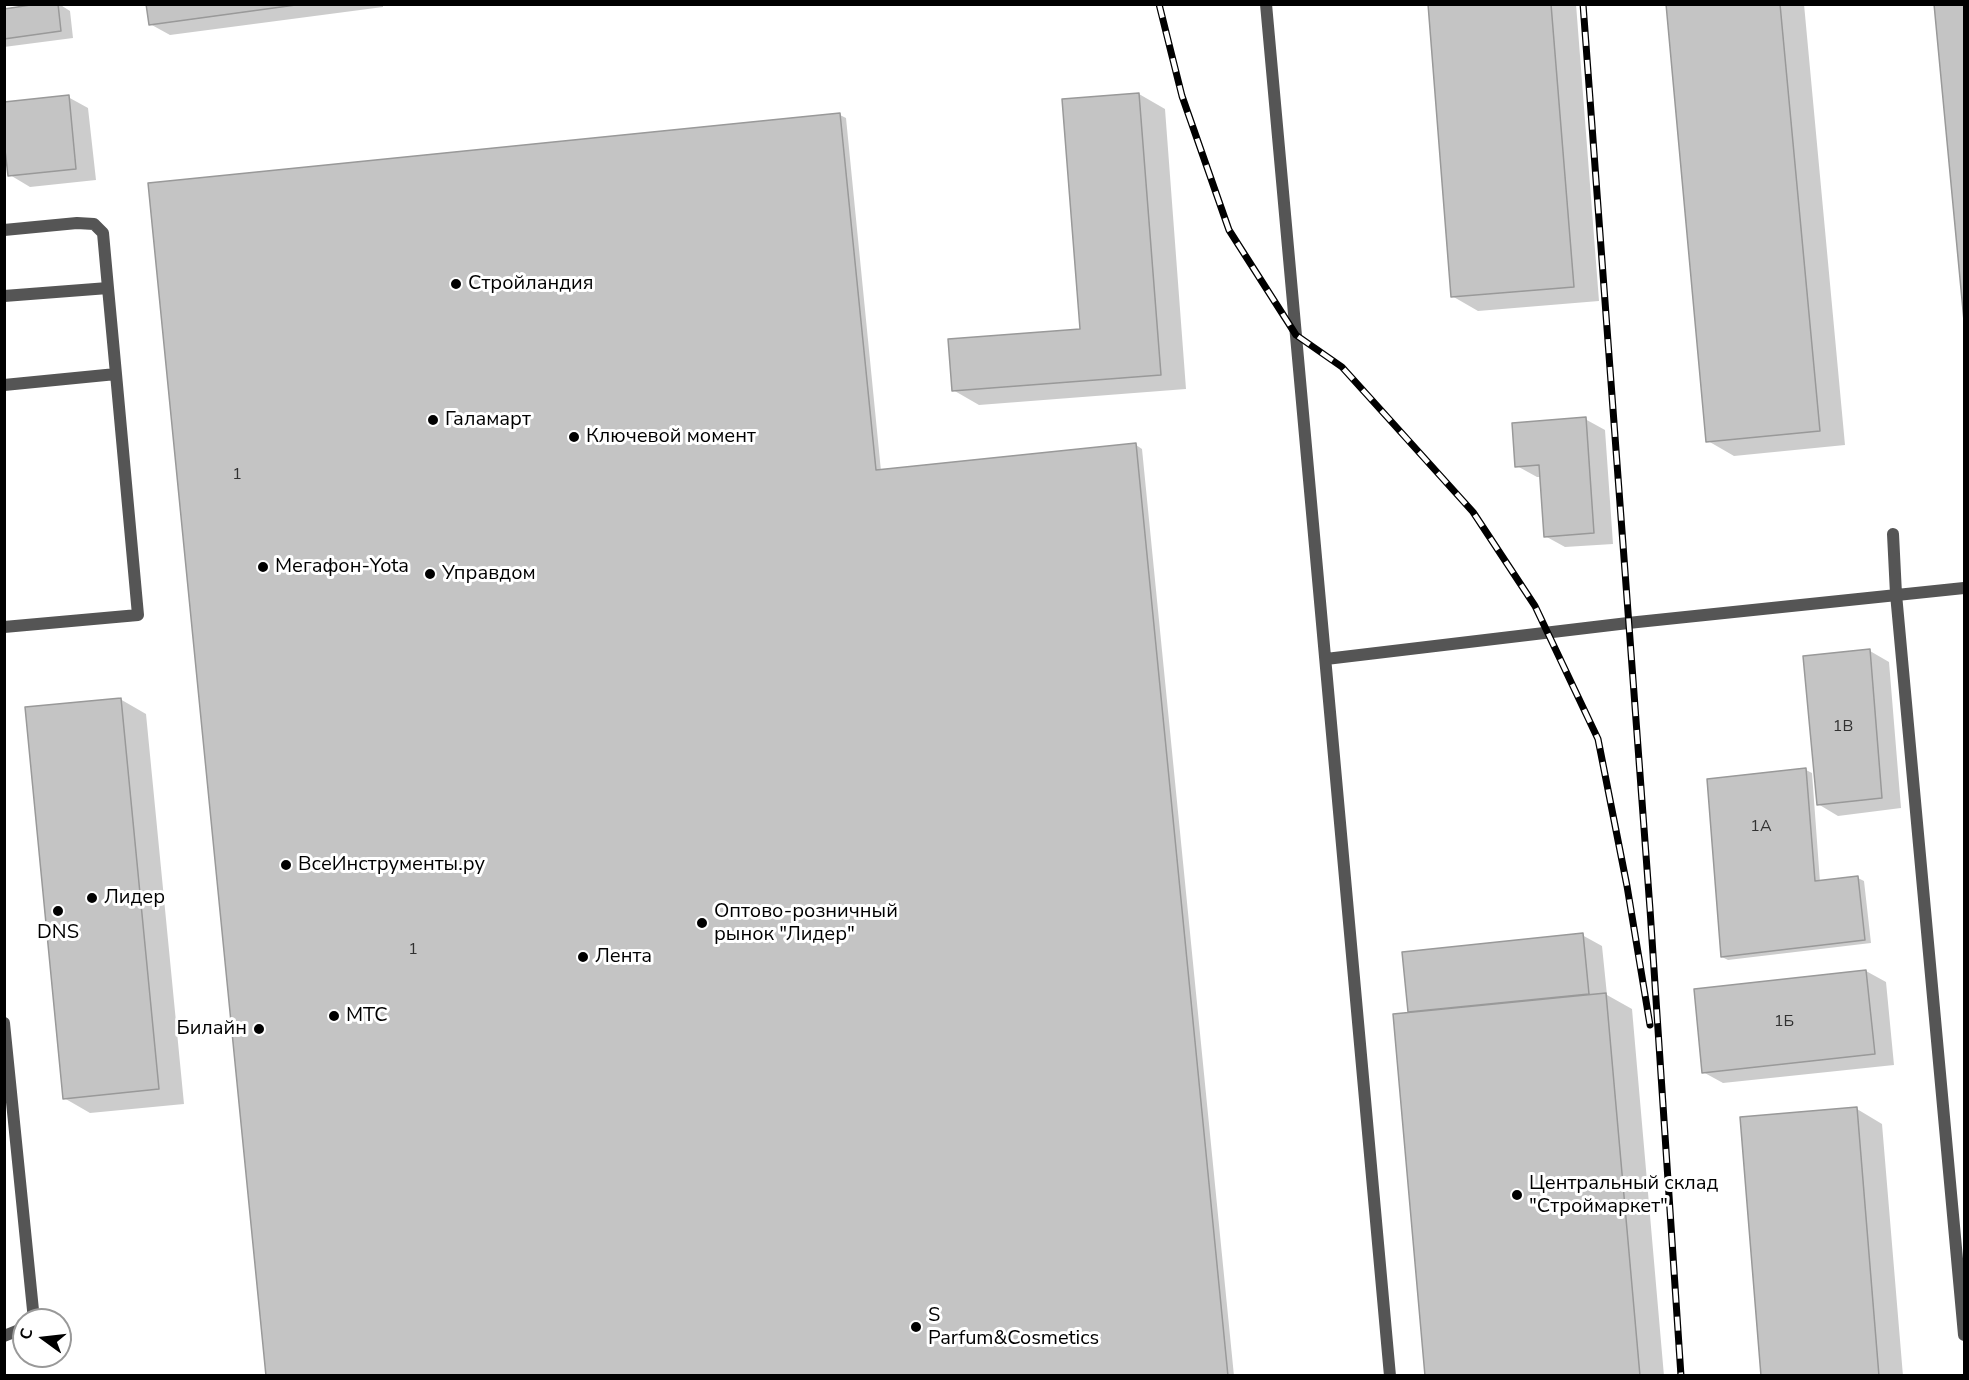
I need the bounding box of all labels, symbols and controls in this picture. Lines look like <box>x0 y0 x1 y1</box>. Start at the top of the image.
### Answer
place label: Стройландия <box>468 272 593 296</box>
marker: Стройландия <box>449 277 463 291</box>
place label: Галамарт <box>445 408 531 432</box>
marker: Галамарт <box>426 413 440 427</box>
place label: Ключевой момент <box>586 425 756 449</box>
marker: Ключевой момент <box>567 430 581 444</box>
house number: 1 <box>232 465 242 485</box>
place label: Мегафон-Yota <box>275 555 409 579</box>
marker: Мегафон-Yota <box>256 560 270 574</box>
place label: Управдом <box>442 562 536 586</box>
marker: Управдом <box>423 567 437 581</box>
house number: 1В <box>1833 717 1853 737</box>
house number: 1А <box>1750 817 1772 837</box>
place label: ВсеИнструменты.ру <box>298 853 485 877</box>
marker: ВсеИнструменты.ру <box>279 858 293 872</box>
place label: Лидер <box>104 886 165 910</box>
marker: Лидер <box>85 891 99 905</box>
place label: Оптово-розничный рынок "Лидер" <box>714 900 898 947</box>
marker: DNS <box>51 904 65 918</box>
marker: Оптово-розничный рынок "Лидер" <box>695 916 709 930</box>
place label: DNS <box>37 921 79 945</box>
house number: 1 <box>408 940 418 960</box>
place label: Лента <box>595 945 652 969</box>
marker: Лента <box>576 950 590 964</box>
place label: МТС <box>346 1004 388 1028</box>
marker: МТС <box>327 1009 341 1023</box>
house number: 1Б <box>1774 1012 1794 1032</box>
place label: Билайн <box>176 1017 247 1041</box>
marker: Билайн <box>252 1022 266 1036</box>
place label: Центральный склад "Строймаркет" <box>1529 1172 1718 1219</box>
marker: Центральный склад "Строймаркет" <box>1510 1188 1524 1202</box>
place label: S Parfum&Cosmetics <box>928 1304 1099 1351</box>
north arrow <box>12 1308 72 1368</box>
marker: S Parfum&Cosmetics <box>909 1320 923 1334</box>
text: С <box>15 1326 39 1342</box>

